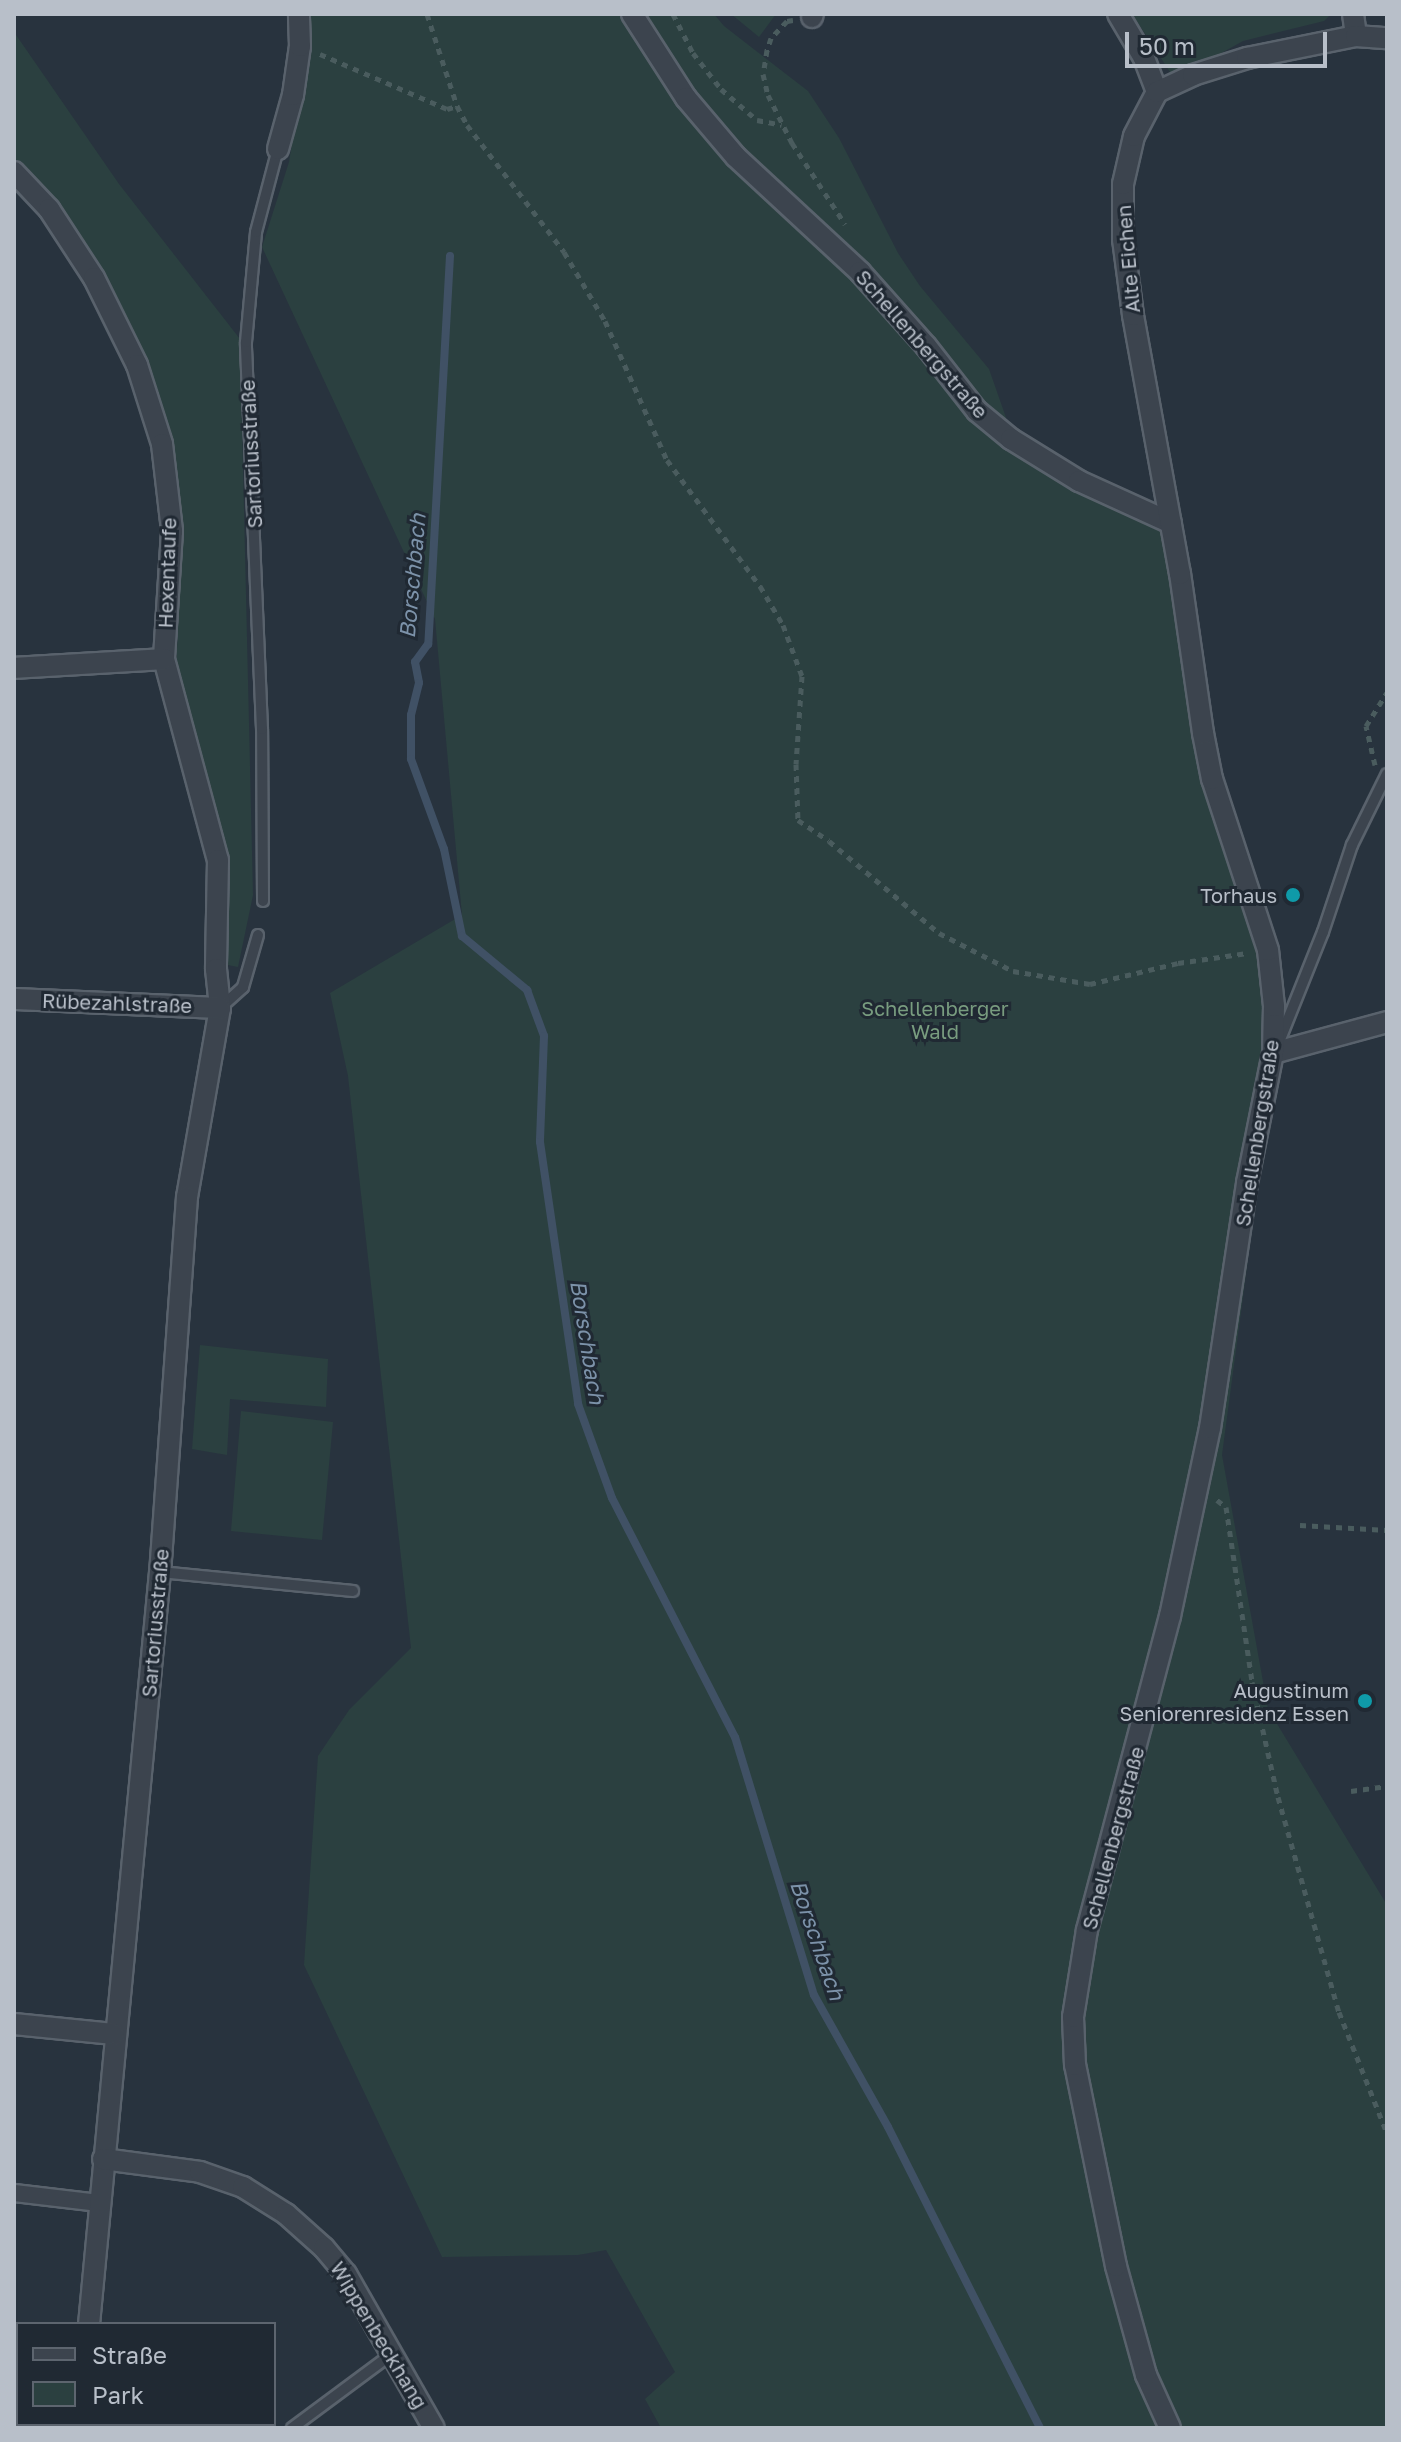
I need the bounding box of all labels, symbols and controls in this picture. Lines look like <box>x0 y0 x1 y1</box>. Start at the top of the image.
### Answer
scale bar <box>1129 16 1331 66</box>
text: 50 m <box>1139 31 1195 60</box>
street label: Alte Eichen <box>1111 204 1145 314</box>
street label: Schellenbergstraße <box>851 265 993 423</box>
street label: Sartoriusstraße <box>235 379 267 529</box>
water label: Borschbach <box>393 512 431 640</box>
street label: Hexentaufe <box>153 517 181 629</box>
place label: Torhaus <box>1200 883 1277 907</box>
marker: Torhaus <box>1284 886 1302 904</box>
street label: Rübezahlstraße <box>42 988 192 1018</box>
park label: Schellenberger Wald <box>861 997 1009 1044</box>
street label: Schellenbergstraße <box>1230 1038 1284 1228</box>
water label: Borschbach <box>565 1278 611 1406</box>
street label: Sartoriusstraße <box>137 1548 173 1698</box>
place label: Augustinum Seniorenresidenz Essen <box>1120 1678 1349 1725</box>
marker: Augustinum Seniorenresidenz Essen <box>1356 1692 1374 1710</box>
street label: Schellenbergstraße <box>1077 1744 1149 1932</box>
water label: Borschbach <box>785 1877 851 2003</box>
street label: Wippenbeckhang <box>326 2257 432 2413</box>
legend <box>16 2322 276 2426</box>
text: Straße <box>92 2340 167 2369</box>
text: Park <box>92 2380 144 2409</box>

